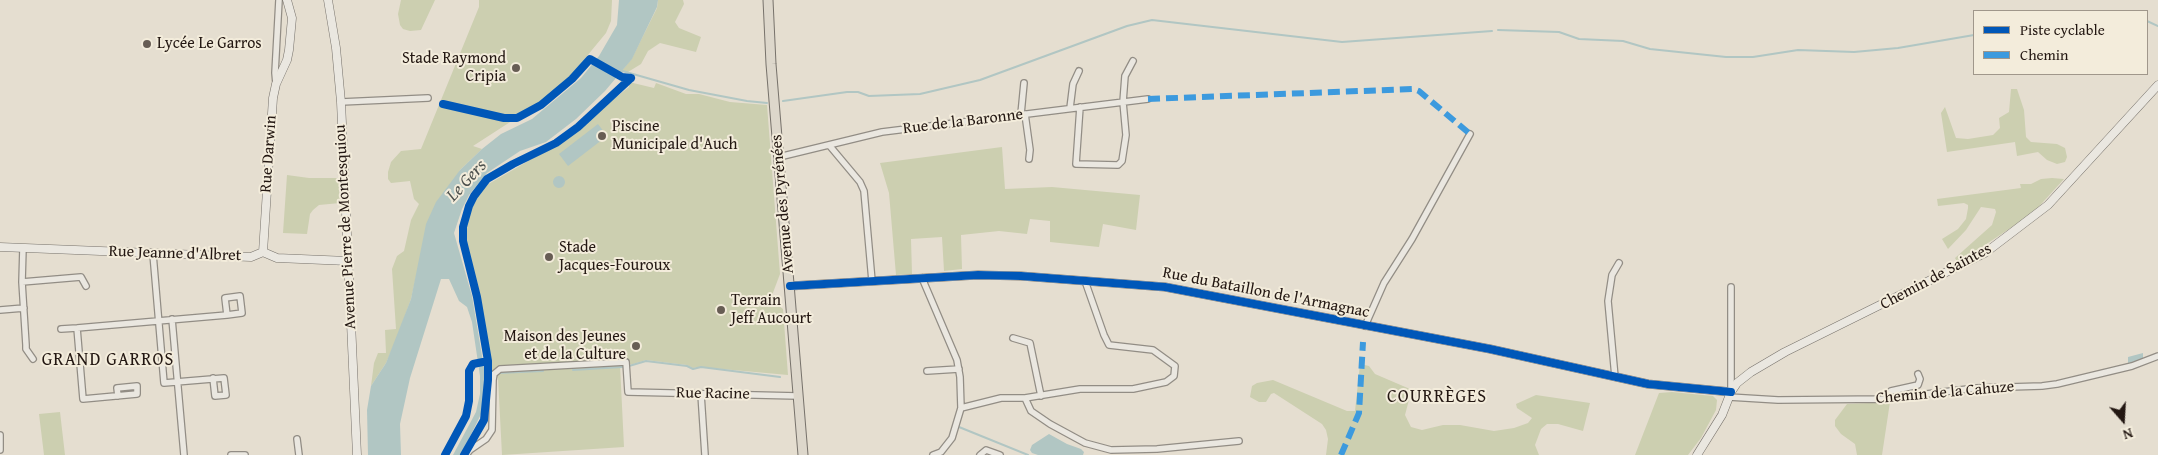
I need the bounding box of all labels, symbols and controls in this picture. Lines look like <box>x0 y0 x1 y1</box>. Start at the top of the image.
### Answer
legend <box>1973 10 2148 75</box>
text: Piste cyclable <box>2020 19 2105 40</box>
place label: Lycée Le Garros <box>157 34 262 54</box>
marker: Lycée Le Garros <box>141 38 153 50</box>
text: Chemin <box>2020 44 2069 65</box>
place label: Stade Raymond Cripia <box>402 49 506 87</box>
marker: Stade Raymond Cripia <box>510 62 522 74</box>
street label: Rue de la Baronne <box>902 105 1024 139</box>
street label: Rue Darwin <box>257 115 281 193</box>
place label: Piscine Municipale d'Auch <box>612 117 737 155</box>
street label: Avenue Pierre de Montesquiou <box>331 124 361 330</box>
marker: Piscine Municipale d'Auch <box>596 130 608 142</box>
street label: Avenue des Pyrénées <box>767 134 799 274</box>
water label: Le Gers <box>442 156 492 206</box>
place label: Stade Jacques-Fouroux <box>559 238 670 276</box>
street label: Chemin de Saintes <box>1877 240 1995 314</box>
street label: Rue Jeanne d'Albret <box>108 242 242 266</box>
marker: Stade Jacques-Fouroux <box>543 251 555 263</box>
street label: Rue du Bataillon de l'Armagnac <box>1161 264 1371 322</box>
place label: Terrain Jeff Aucourt <box>731 291 812 329</box>
marker: Terrain Jeff Aucourt <box>715 304 727 316</box>
place label: Maison des Jeunes et de la Culture <box>504 327 626 365</box>
marker: Maison des Jeunes et de la Culture <box>630 340 642 352</box>
district label: GRAND GARROS <box>40 349 176 371</box>
street label: Chemin de la Cahuze <box>1875 377 2015 409</box>
street label: Rue Racine <box>676 384 750 404</box>
district label: COURRÈGES <box>1386 386 1488 408</box>
north arrow <box>2098 395 2148 445</box>
text: N <box>2120 423 2136 445</box>

